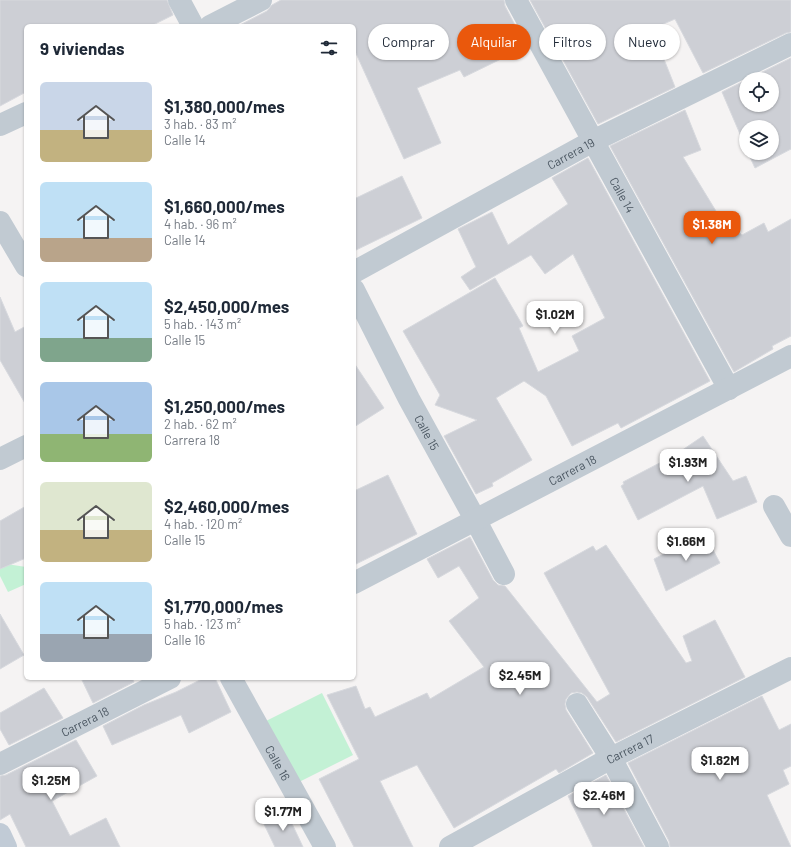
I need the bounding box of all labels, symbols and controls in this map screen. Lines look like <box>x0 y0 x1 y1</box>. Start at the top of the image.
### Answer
chip: Comprar <box>368 24 449 60</box>
chip: Alquilar <box>457 24 531 60</box>
chip: Filtros <box>539 24 606 60</box>
chip: Nuevo <box>614 24 680 60</box>
icon: filters <box>318 37 340 59</box>
text: 9 viviendas <box>40 38 124 58</box>
map controls <box>739 72 779 160</box>
button: locate <box>739 72 779 112</box>
text: $1,380,000/mes <box>164 96 285 116</box>
icon: home <box>72 98 120 146</box>
text: 3 hab. · 83 m² <box>164 116 236 132</box>
button: layers <box>739 120 779 160</box>
text: Calle 14 <box>164 132 206 148</box>
street label: Carrera 19 <box>545 135 597 172</box>
street label: Calle 14 <box>607 174 638 215</box>
text: $1,660,000/mes <box>164 196 285 216</box>
icon: home <box>72 198 120 246</box>
pin: $1.38M <box>679 211 745 245</box>
text: 4 hab. · 96 m² <box>164 216 237 232</box>
text: $1.38M <box>693 216 731 232</box>
text: Calle 14 <box>164 232 206 248</box>
text: $2,450,000/mes <box>164 296 289 316</box>
icon: home <box>72 298 120 346</box>
pin: $1.02M <box>522 301 588 335</box>
text: $1.02M <box>535 306 575 322</box>
text: 5 hab. · 143 m² <box>164 316 241 332</box>
text: Calle 15 <box>164 332 205 348</box>
text: $1,250,000/mes <box>164 396 285 416</box>
icon: home <box>72 398 120 446</box>
street label: Calle 15 <box>412 412 443 452</box>
text: 2 hab. · 62 m² <box>164 416 237 432</box>
text: Carrera 18 <box>164 432 220 448</box>
pin: $1.93M <box>655 449 721 483</box>
street label: Carrera 18 <box>546 451 599 488</box>
text: $1.93M <box>669 454 707 470</box>
text: $2,460,000/mes <box>164 496 289 516</box>
icon: home <box>72 498 120 546</box>
text: 4 hab. · 120 m² <box>164 516 242 532</box>
pin: $1.66M <box>653 528 719 562</box>
text: Calle 15 <box>164 532 205 548</box>
text: $1.66M <box>667 533 705 549</box>
text: $1,770,000/mes <box>164 596 283 616</box>
icon: home <box>72 598 120 646</box>
text: 5 hab. · 123 m² <box>164 616 241 632</box>
text: Calle 16 <box>164 632 205 648</box>
pin: $2.45M <box>487 662 553 696</box>
text: $2.45M <box>499 667 541 683</box>
street label: Carrera 18 <box>58 703 111 739</box>
street label: Carrera 17 <box>604 731 656 766</box>
street label: Calle 16 <box>263 743 294 783</box>
pin: $1.82M <box>687 747 753 781</box>
text: $1.82M <box>700 752 740 768</box>
pin: $1.25M <box>18 767 84 801</box>
text: $1.25M <box>31 772 71 788</box>
pin: $2.46M <box>571 782 637 816</box>
text: $2.46M <box>583 787 625 803</box>
pin: $1.77M <box>250 798 316 832</box>
text: $1.77M <box>264 803 302 819</box>

